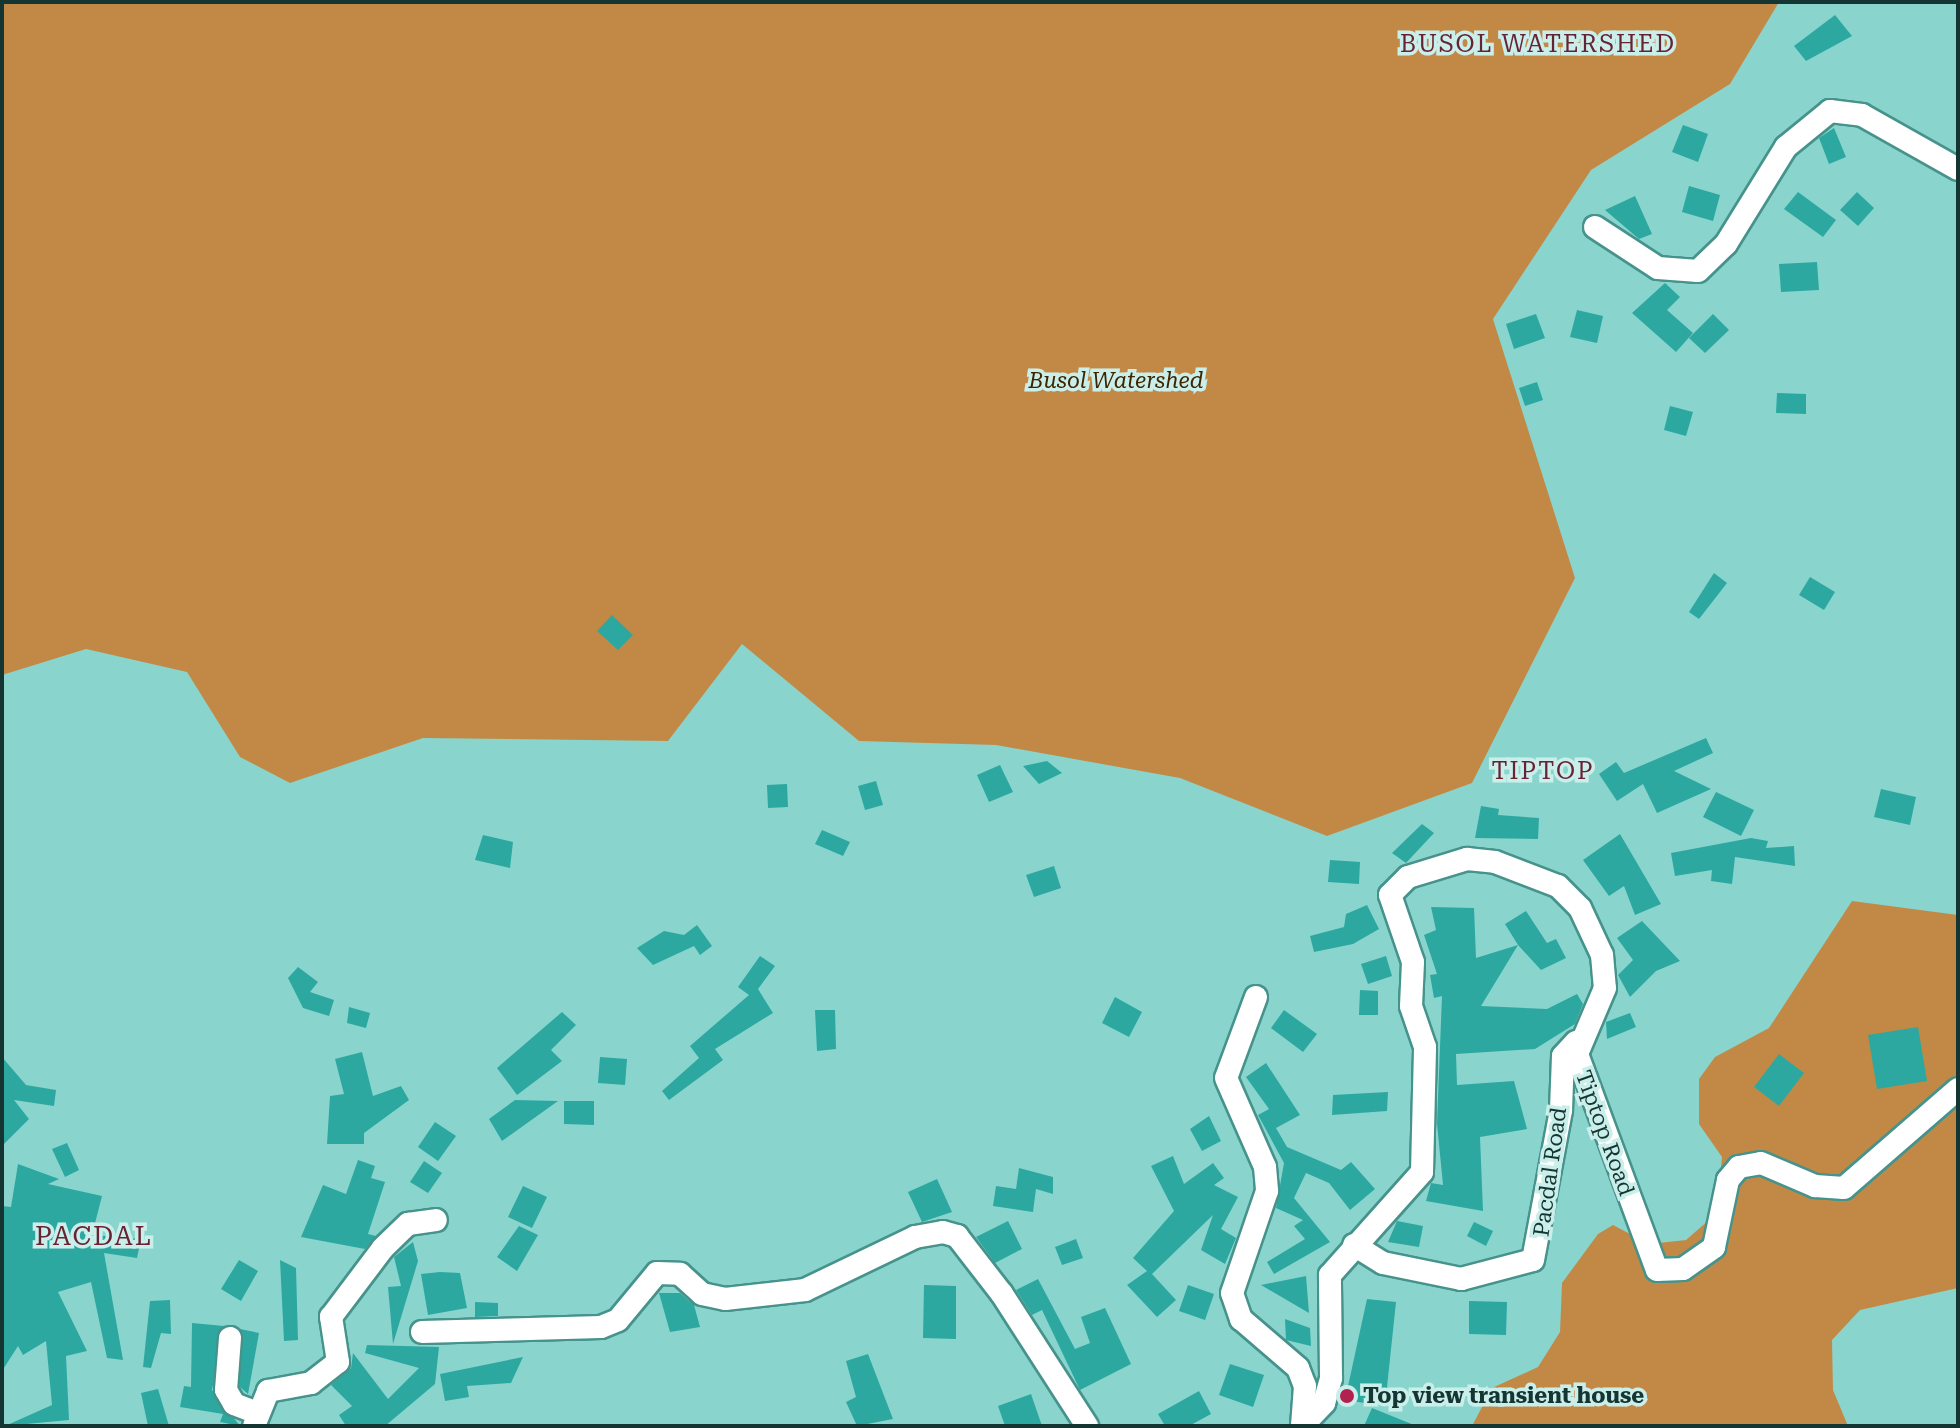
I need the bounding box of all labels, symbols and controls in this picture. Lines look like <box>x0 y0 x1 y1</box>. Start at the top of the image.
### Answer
district label: BUSOL WATERSHED <box>1400 31 1676 59</box>
park label: Busol Watershed <box>1029 368 1203 394</box>
district label: TIPTOP <box>1492 758 1594 786</box>
street label: Tiptop Road <box>1570 1067 1640 1199</box>
street label: Pacdal Road <box>1528 1106 1572 1238</box>
district label: PACDAL <box>35 1221 153 1253</box>
place label: Top view transient house <box>1363 1383 1644 1409</box>
marker: Top view transient house <box>1338 1387 1356 1405</box>

